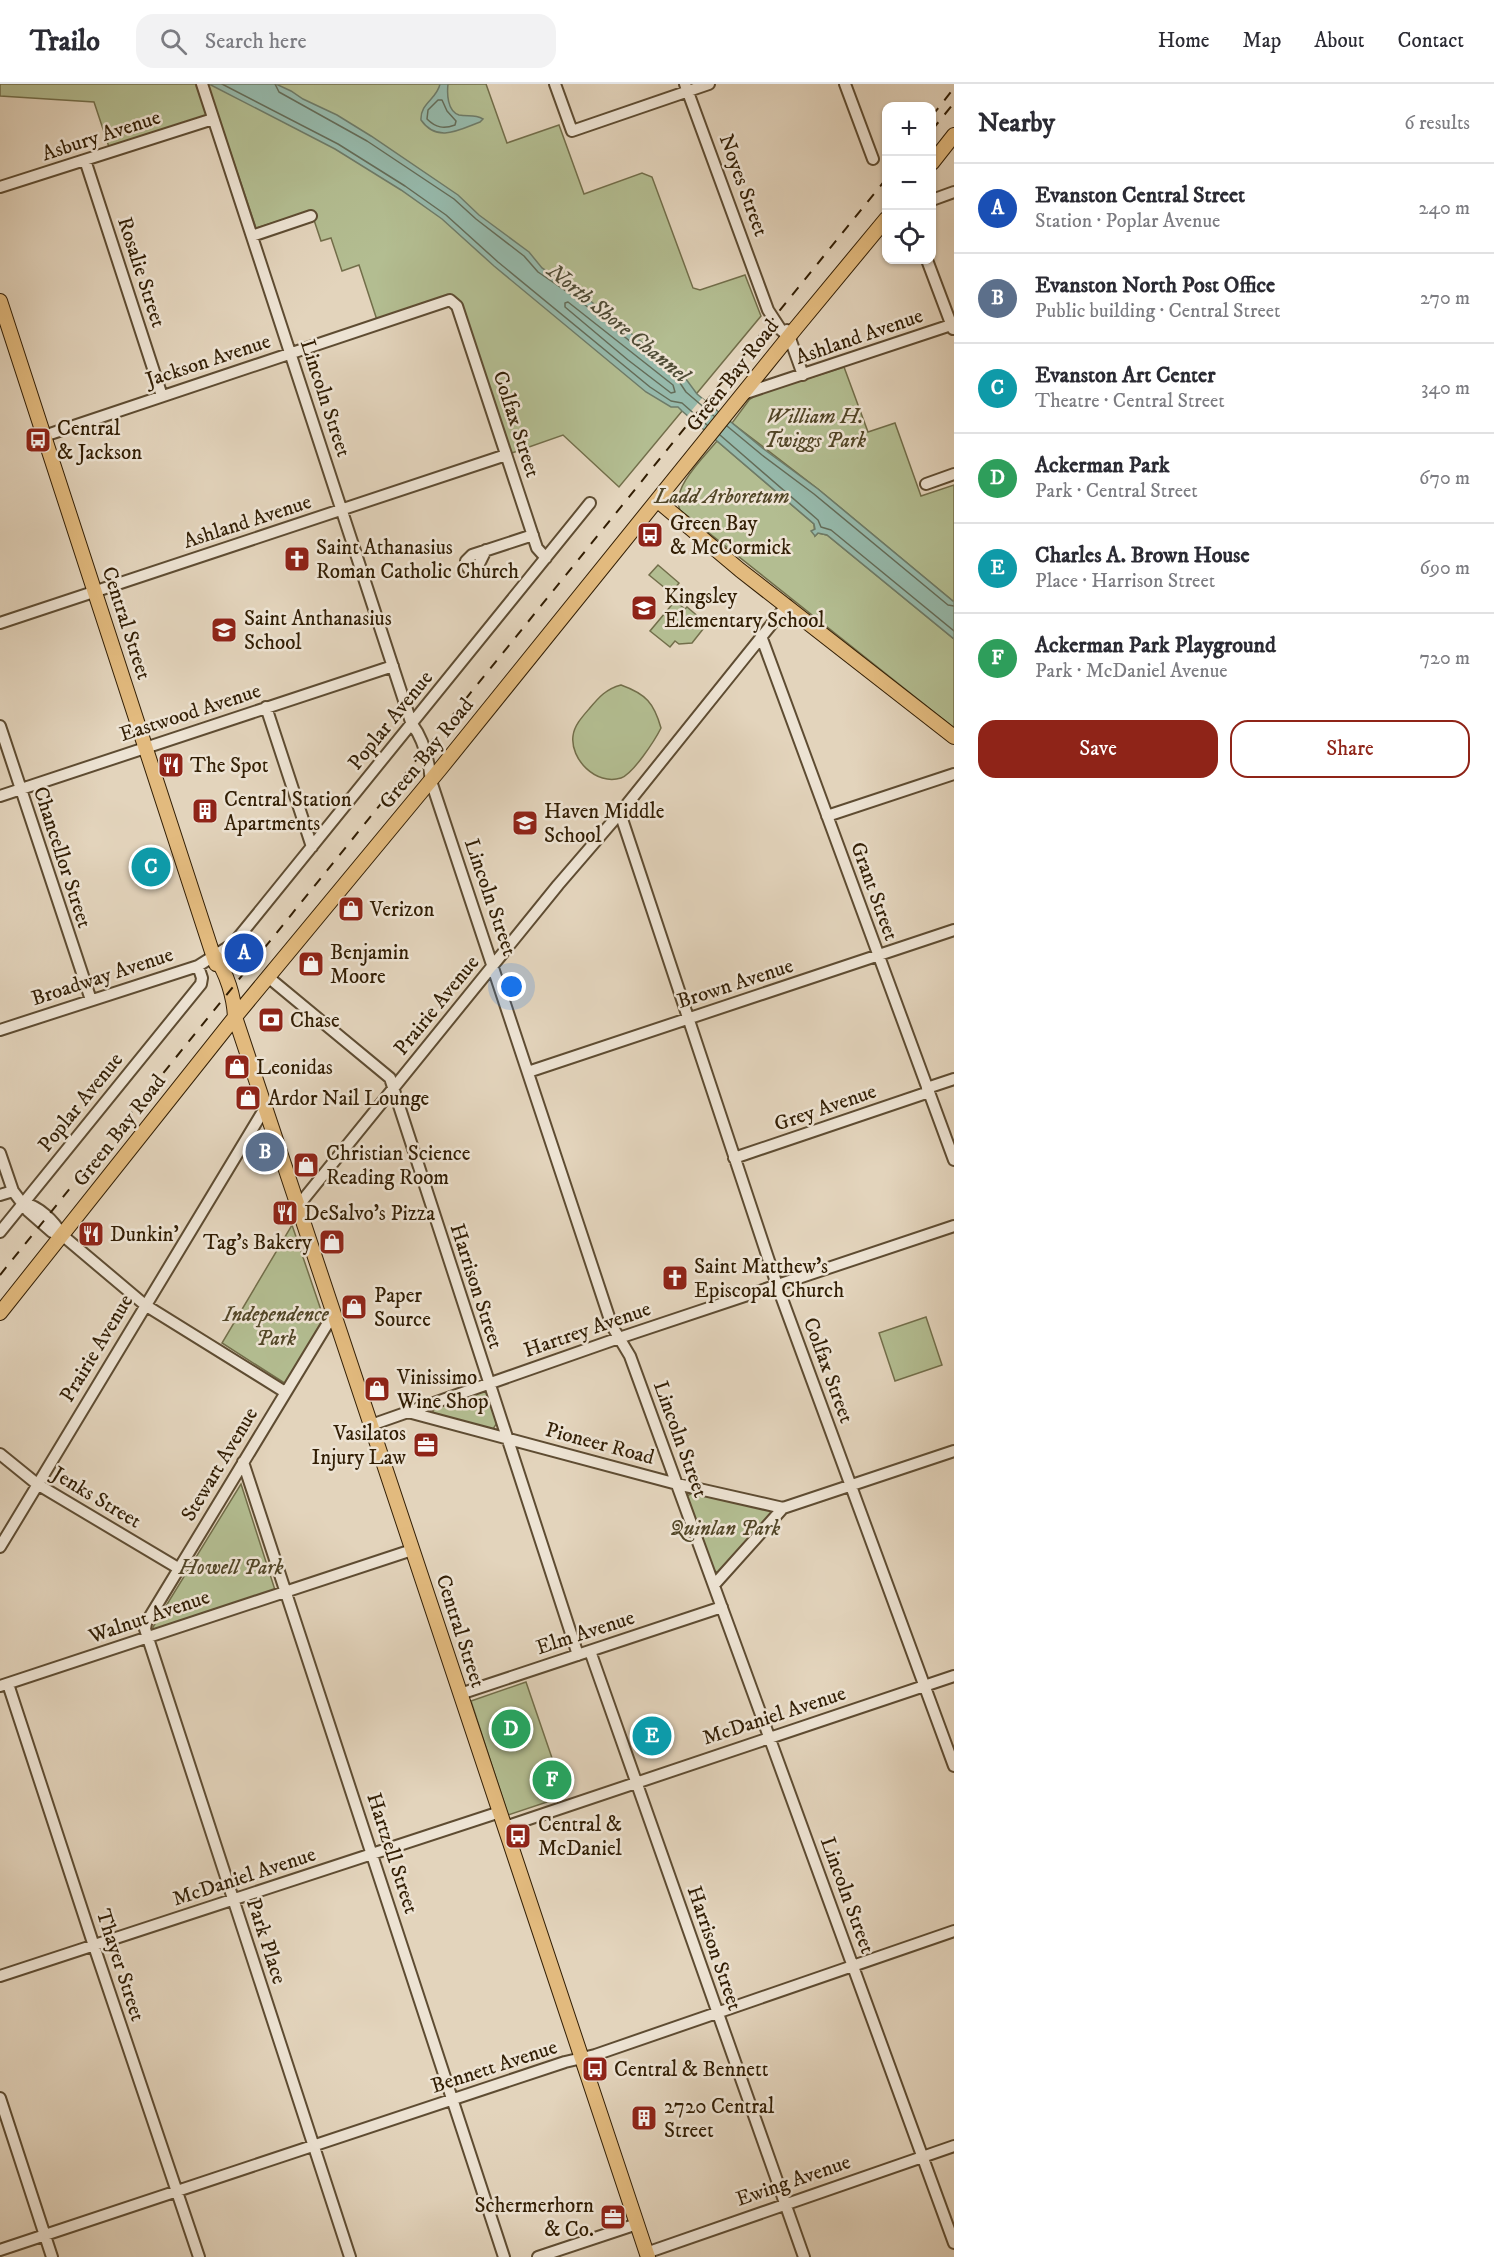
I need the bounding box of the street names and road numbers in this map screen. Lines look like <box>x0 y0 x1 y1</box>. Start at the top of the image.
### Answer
street label: Asbury Avenue <box>39 104 164 167</box>
street label: Noyes Street <box>713 131 774 240</box>
street label: Rosalie Street <box>111 214 171 331</box>
street label: Ashland Avenue <box>792 303 927 371</box>
street label: Green Bay Road <box>681 314 785 437</box>
street label: Jackson Avenue <box>141 328 274 394</box>
street label: Lincoln Street <box>294 336 356 461</box>
street label: Colfax Street <box>487 368 546 481</box>
street label: Ashland Avenue <box>180 489 315 555</box>
street label: Central Street <box>96 563 157 683</box>
street label: Poplar Avenue <box>343 665 439 776</box>
street label: Eastwood Avenue <box>116 678 264 748</box>
street label: Green Bay Road <box>374 692 480 814</box>
street label: Chancellor Street <box>27 783 97 932</box>
street label: Lincoln Street <box>458 835 522 960</box>
street label: Grant Street <box>844 838 904 945</box>
street label: Broadway Avenue <box>28 942 177 1012</box>
street label: Prairie Avenue <box>388 950 485 1061</box>
street label: Brown Avenue <box>674 953 797 1015</box>
street label: Poplar Avenue <box>33 1047 129 1158</box>
street label: Green Bay Road <box>68 1069 172 1192</box>
street label: Grey Avenue <box>771 1078 880 1138</box>
street label: Harrison Street <box>444 1220 509 1352</box>
street label: Prairie Avenue <box>54 1290 139 1407</box>
street label: Hartrey Avenue <box>520 1296 655 1364</box>
street label: Colfax Street <box>797 1314 859 1427</box>
street label: Lincoln Street <box>647 1378 713 1501</box>
street label: Stewart Avenue <box>176 1403 264 1526</box>
street label: Pioneer Road <box>542 1417 658 1471</box>
street label: Jenks Street <box>46 1460 146 1535</box>
street label: Central Street <box>430 1571 491 1691</box>
street label: Walnut Avenue <box>85 1584 213 1650</box>
street label: Elm Avenue <box>533 1605 638 1661</box>
street label: McDaniel Avenue <box>699 1680 849 1751</box>
street label: Hartzell Street <box>360 1790 424 1917</box>
street label: Lincoln Street <box>814 1834 880 1957</box>
street label: McDaniel Avenue <box>169 1841 319 1912</box>
street label: Harrison Street <box>681 1883 748 2014</box>
street label: Park Place <box>240 1895 292 1988</box>
street label: Thayer Street <box>90 1906 150 2025</box>
street label: Bennett Avenue <box>428 2034 561 2100</box>
street label: Ewing Avenue <box>733 2149 854 2213</box>

